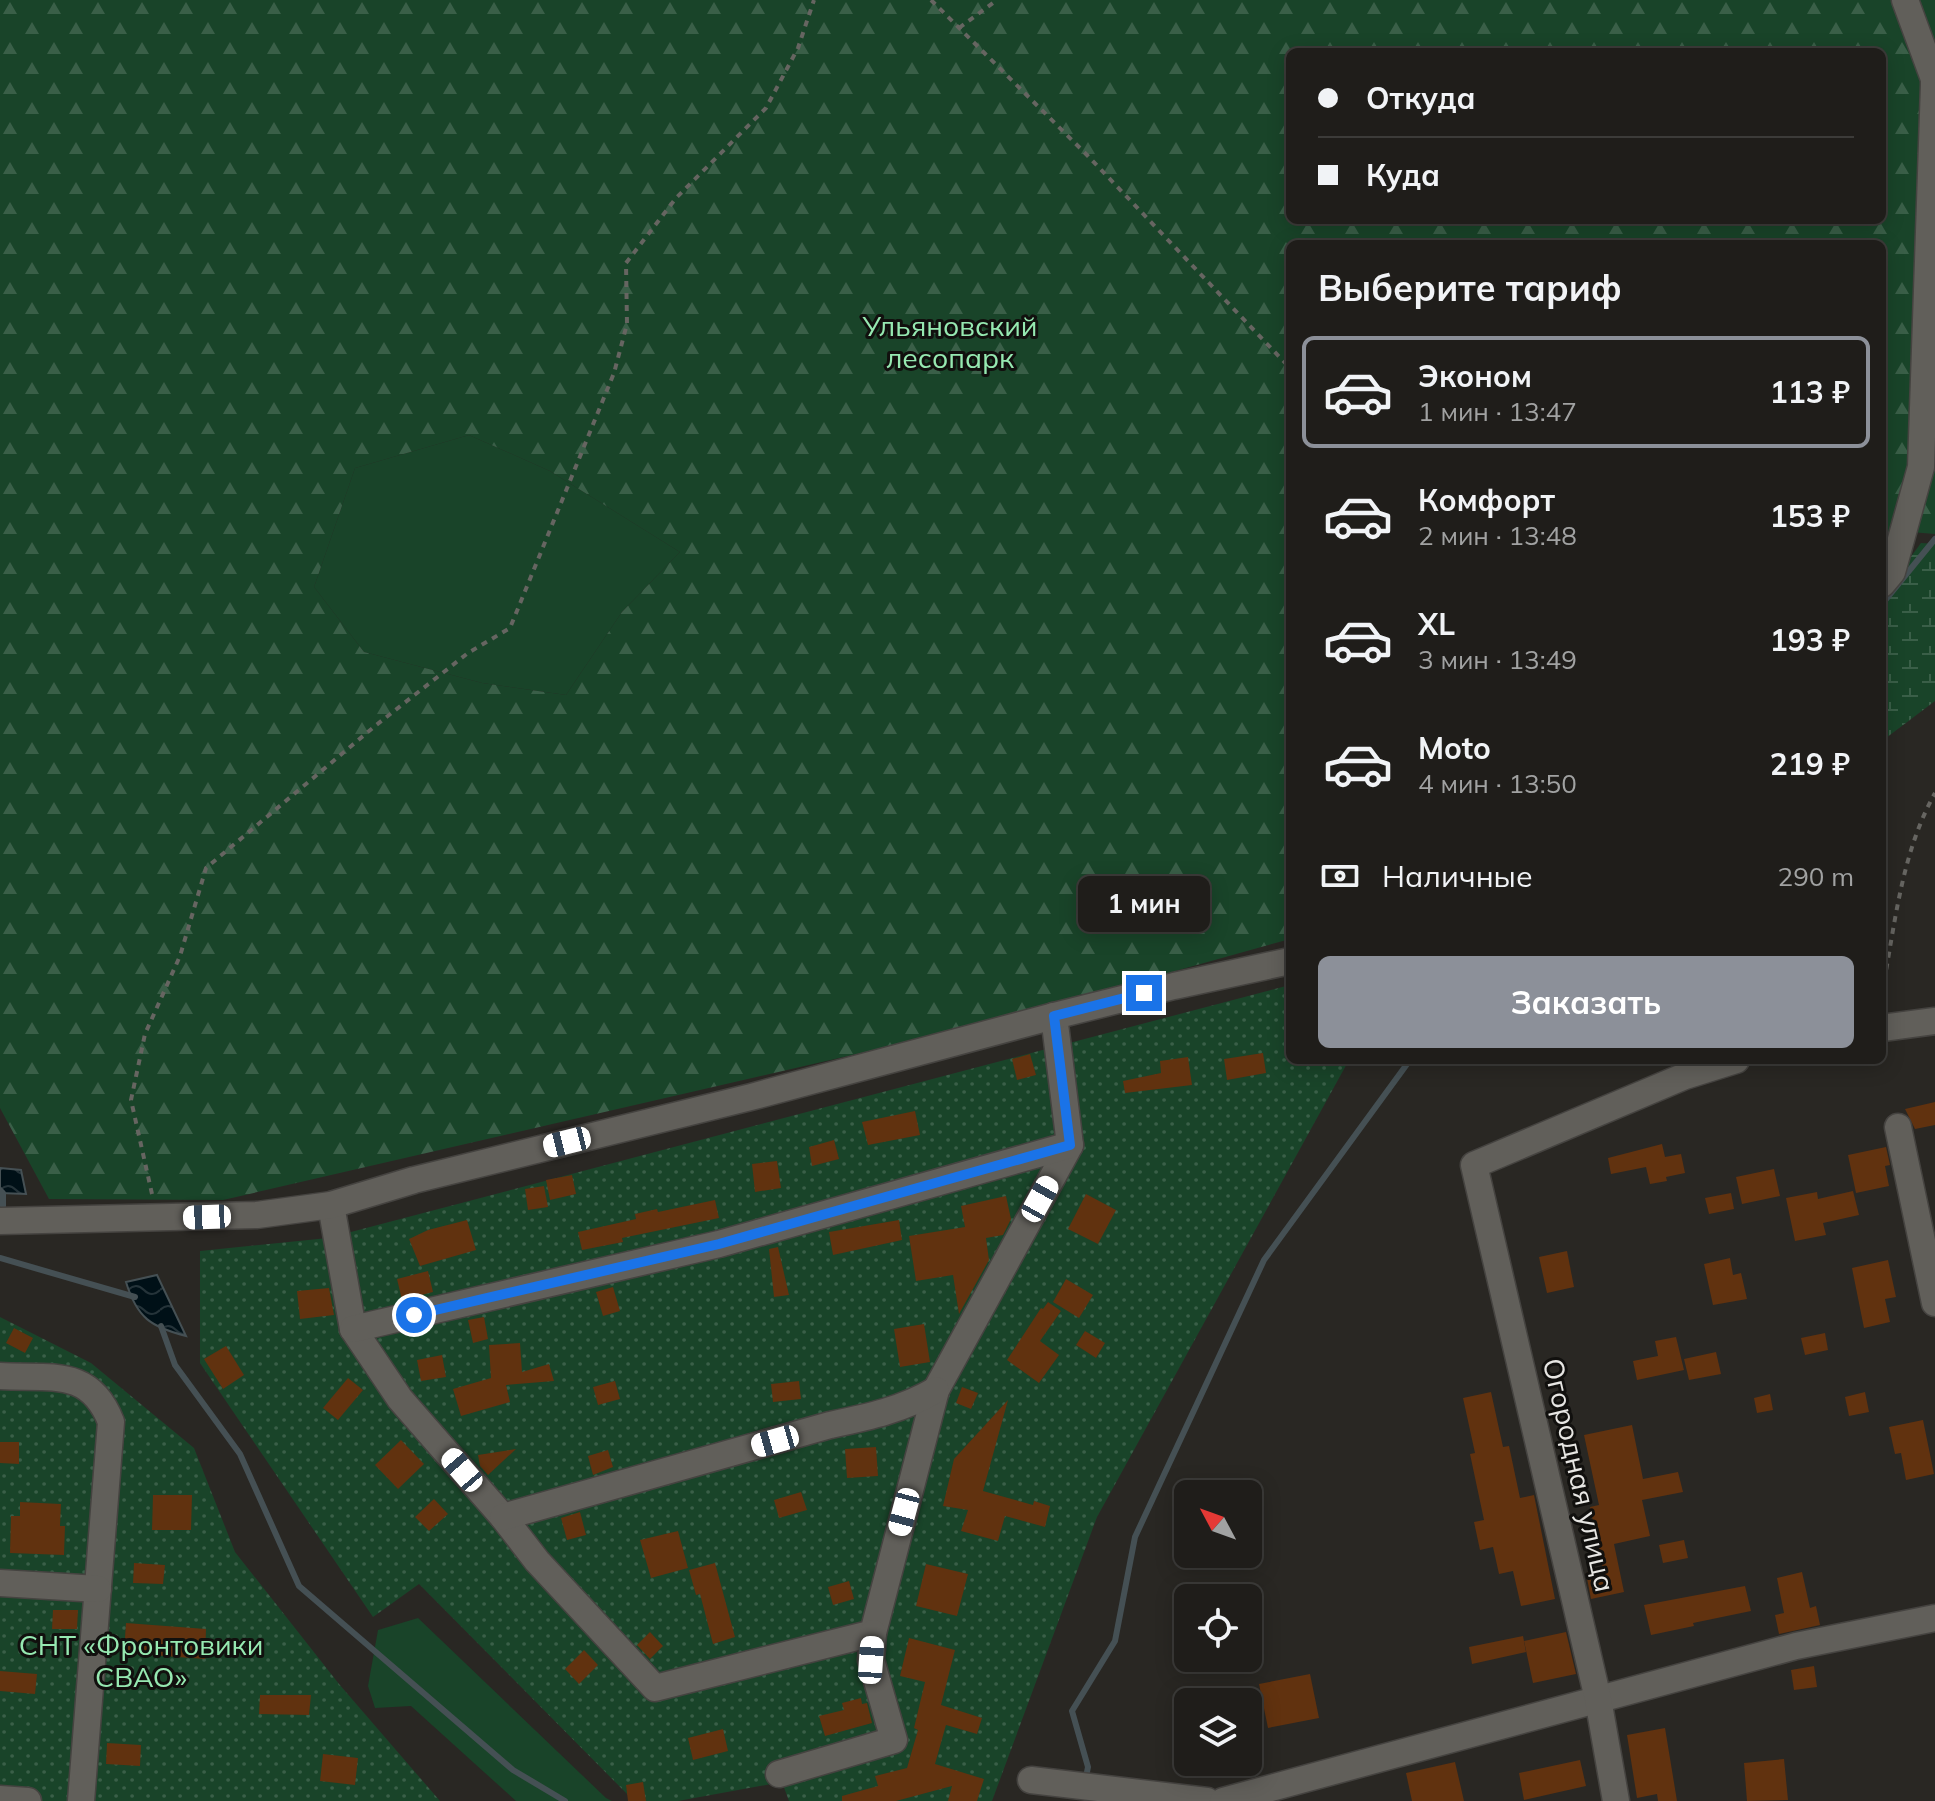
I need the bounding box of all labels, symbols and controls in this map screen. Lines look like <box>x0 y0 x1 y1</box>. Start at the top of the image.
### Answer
text: Откуда <box>1366 79 1476 117</box>
text: Куда <box>1366 156 1440 194</box>
text: Выберите тариф <box>1318 265 1622 310</box>
park label: Ульяновский лесопарк <box>862 308 1037 375</box>
icon: car <box>1322 356 1394 428</box>
text: Эконом <box>1418 357 1532 395</box>
text: 113 ₽ <box>1770 373 1850 411</box>
text: 1 мин · 13:47 <box>1418 395 1577 428</box>
icon: car <box>1322 480 1394 552</box>
text: Комфорт <box>1418 481 1555 519</box>
text: 153 ₽ <box>1770 497 1850 535</box>
text: 2 мин · 13:48 <box>1418 519 1577 552</box>
icon: car <box>1322 604 1394 676</box>
text: XL <box>1418 605 1455 643</box>
text: 193 ₽ <box>1770 621 1850 659</box>
text: 3 мин · 13:49 <box>1418 643 1577 676</box>
icon: car <box>1322 728 1394 800</box>
text: Moto <box>1418 729 1491 767</box>
text: 219 ₽ <box>1770 745 1850 783</box>
text: 4 мин · 13:50 <box>1418 767 1577 800</box>
icon: cash <box>1318 854 1362 898</box>
text: Наличные <box>1382 857 1533 895</box>
text: 290 m <box>1778 860 1854 893</box>
callout: 1 мин <box>1078 877 1210 933</box>
text: 1 мин <box>1108 887 1180 920</box>
button: Заказать <box>1318 956 1854 1048</box>
route end <box>1126 975 1162 1011</box>
car <box>541 1125 593 1159</box>
car <box>1018 1172 1062 1226</box>
car <box>183 1204 231 1230</box>
route start <box>396 1297 432 1333</box>
street label: Огородная улица <box>1536 1355 1623 1595</box>
car <box>749 1423 801 1459</box>
car <box>437 1444 487 1496</box>
north arrow <box>1174 1480 1262 1568</box>
map controls <box>1174 1480 1262 1776</box>
car <box>886 1486 922 1538</box>
button: locate <box>1174 1584 1262 1672</box>
park label: СНТ «Фронтовики СВАО» <box>19 1627 263 1694</box>
car <box>857 1635 885 1685</box>
button: layers <box>1174 1688 1262 1776</box>

